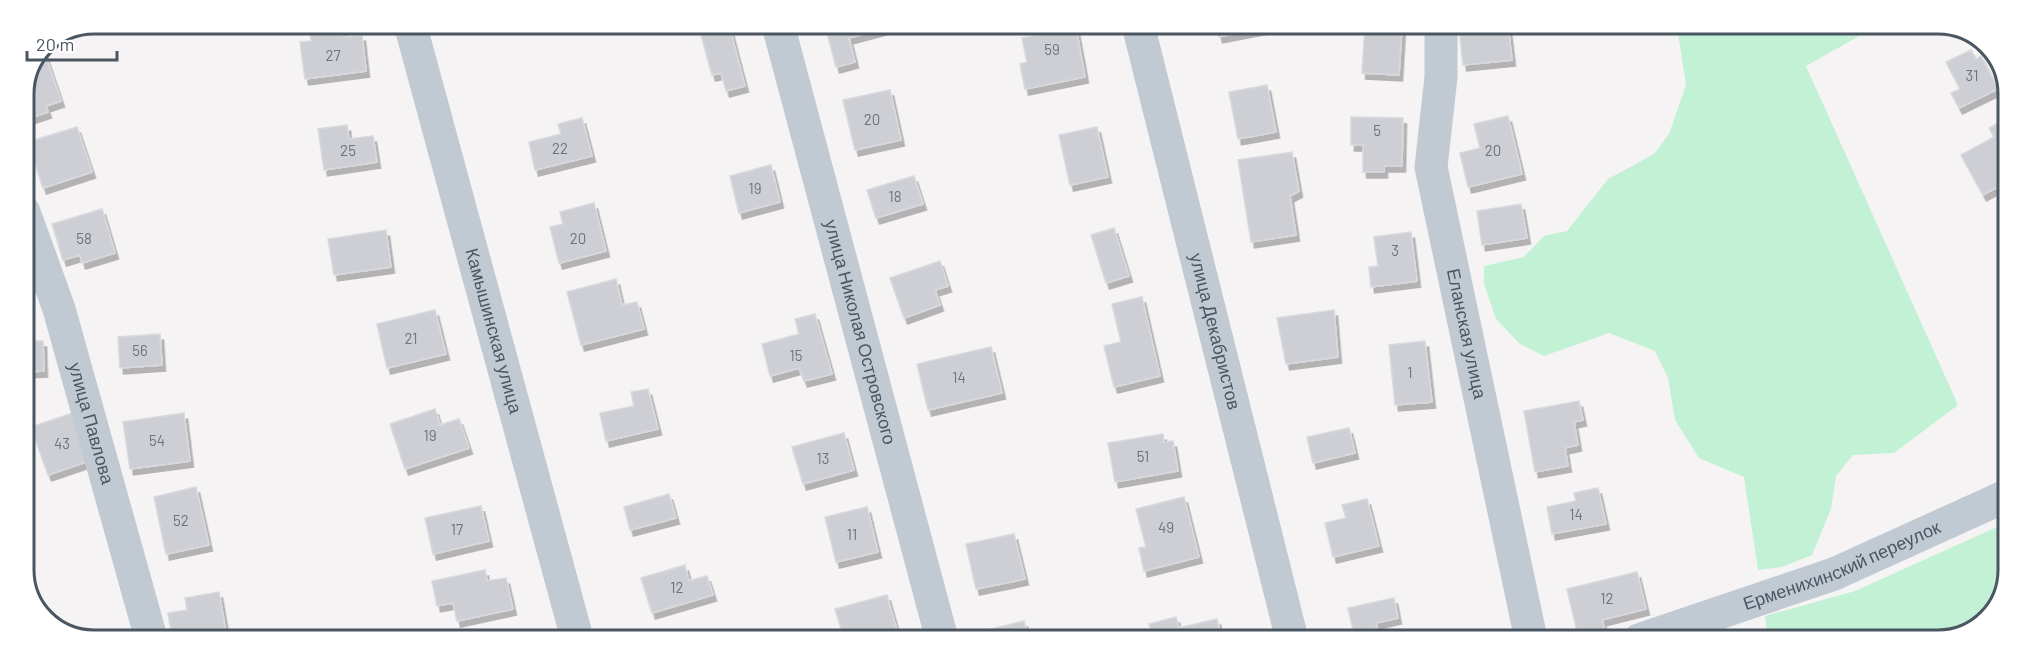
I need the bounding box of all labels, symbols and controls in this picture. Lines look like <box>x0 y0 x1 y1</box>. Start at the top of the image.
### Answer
scale bar <box>27 24 117 62</box>
text: 20 m <box>36 33 74 55</box>
house number: 59 <box>1044 40 1060 58</box>
house number: 27 <box>325 46 341 64</box>
house number: 31 <box>1966 66 1978 84</box>
house number: 20 <box>864 110 880 128</box>
house number: 5 <box>1373 121 1381 139</box>
house number: 22 <box>552 139 568 157</box>
house number: 25 <box>340 141 356 159</box>
house number: 20 <box>1485 141 1501 159</box>
house number: 19 <box>748 179 762 197</box>
house number: 18 <box>888 187 902 205</box>
street label: улица Николая Островского <box>820 217 902 447</box>
house number: 58 <box>76 229 92 247</box>
house number: 20 <box>570 229 586 247</box>
house number: 3 <box>1391 241 1399 259</box>
street label: Камышинская улица <box>461 245 528 417</box>
street label: улица Декабристов <box>1186 251 1246 412</box>
street label: Еланская улица <box>1443 266 1492 402</box>
house number: 21 <box>404 329 418 347</box>
house number: 56 <box>132 341 148 359</box>
house number: 15 <box>790 346 802 364</box>
street label: улица Павлова <box>65 360 120 487</box>
house number: 1 <box>1407 363 1413 381</box>
house number: 14 <box>952 368 966 386</box>
house number: 19 <box>423 426 437 444</box>
house number: 54 <box>149 431 165 449</box>
house number: 43 <box>54 434 70 452</box>
house number: 51 <box>1137 447 1149 465</box>
house number: 13 <box>817 449 829 467</box>
house number: 14 <box>1569 505 1583 523</box>
house number: 52 <box>173 511 189 529</box>
street label: Ерменихинский переулок <box>1740 515 1943 614</box>
house number: 49 <box>1158 518 1174 536</box>
house number: 17 <box>451 520 463 538</box>
house number: 11 <box>847 525 857 543</box>
house number: 12 <box>670 578 684 596</box>
house number: 12 <box>1600 589 1614 607</box>

